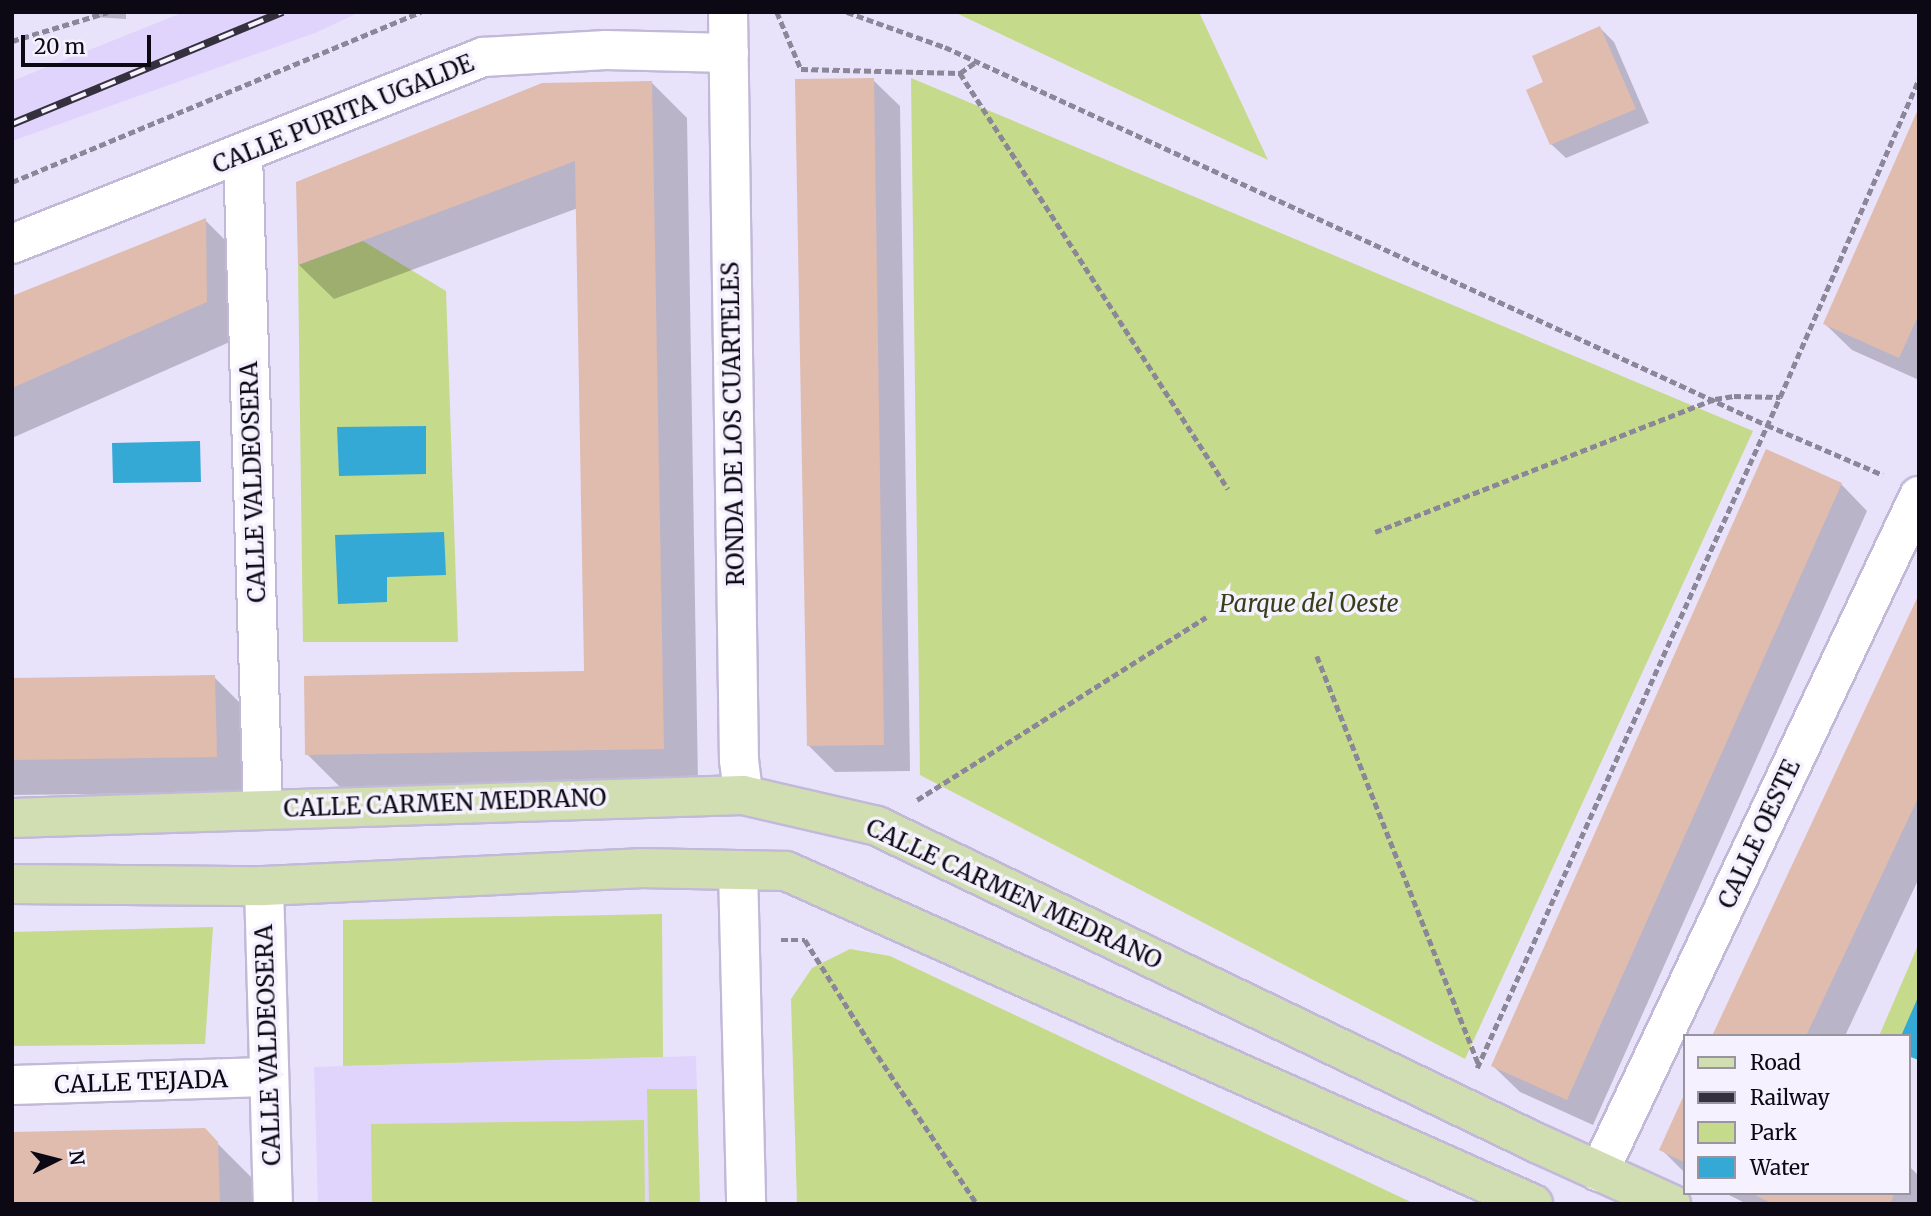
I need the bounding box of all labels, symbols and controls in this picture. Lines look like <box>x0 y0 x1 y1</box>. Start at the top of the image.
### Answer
scale bar <box>24 21 154 65</box>
text: 20 m <box>34 33 85 60</box>
street label: CALLE PURITA UGALDE <box>208 48 478 180</box>
street label: RONDA DE LOS CUARTELES <box>716 262 750 586</box>
street label: CALLE VALDEOSERA <box>234 361 272 603</box>
park label: Parque del Oeste <box>1219 590 1399 618</box>
street label: CALLE OESTE <box>1712 755 1806 913</box>
street label: CALLE CARMEN MEDRANO <box>283 783 607 823</box>
street label: CALLE CARMEN MEDRANO <box>861 813 1167 975</box>
street label: CALLE VALDEOSERA <box>249 924 287 1166</box>
legend <box>1682 1034 1910 1195</box>
text: Road <box>1750 1049 1801 1076</box>
street label: CALLE TEJADA <box>54 1065 228 1099</box>
text: Railway <box>1750 1084 1830 1111</box>
text: Park <box>1750 1119 1797 1146</box>
north arrow <box>21 1125 91 1195</box>
text: N <box>64 1149 90 1167</box>
text: Water <box>1750 1154 1809 1181</box>

